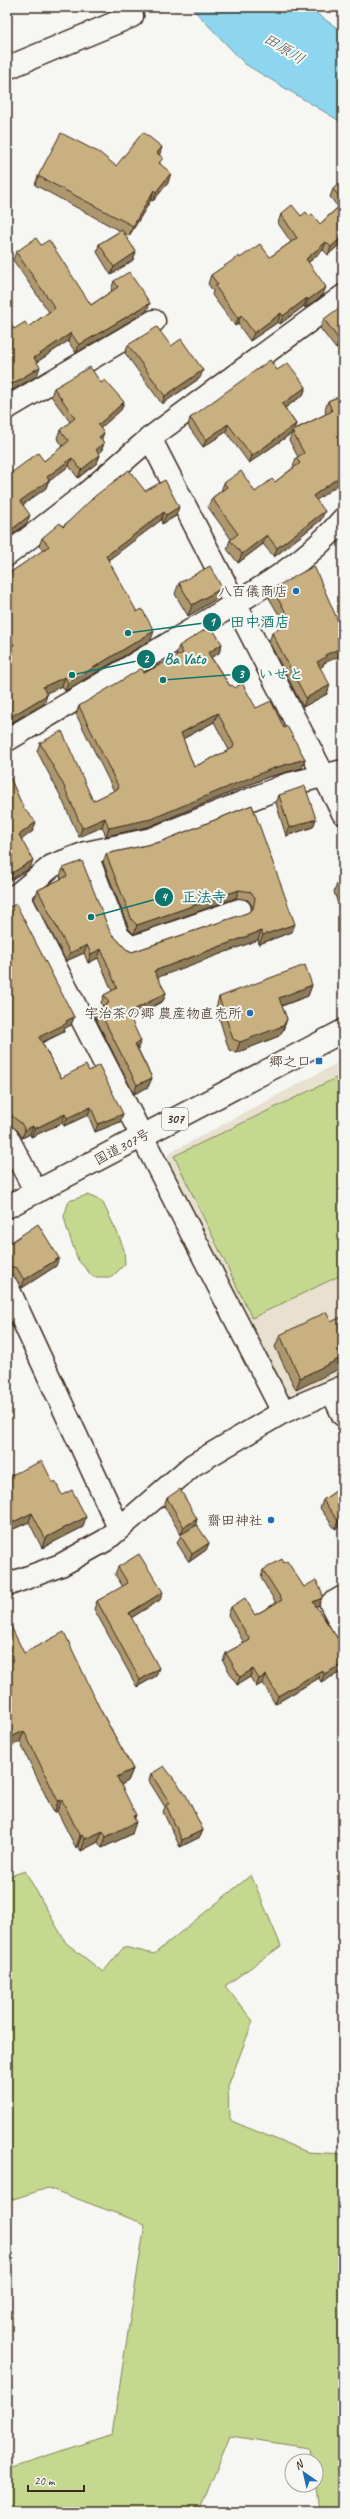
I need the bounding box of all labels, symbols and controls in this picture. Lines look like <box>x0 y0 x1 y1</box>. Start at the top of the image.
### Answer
water label: 田原川 <box>260 29 308 69</box>
place label: 八百儀商店 <box>218 583 288 600</box>
marker: 八百儀商店 <box>291 586 301 596</box>
callout: 田中酒店 <box>202 609 298 636</box>
text: 田中酒店 <box>230 613 290 632</box>
text: 1 <box>209 614 216 630</box>
callout: Ba Vato <box>136 645 214 672</box>
text: Ba Vato <box>164 650 207 669</box>
text: 2 <box>143 651 150 667</box>
callout: いせと <box>231 660 312 687</box>
text: いせと <box>258 665 304 684</box>
text: 3 <box>238 666 245 682</box>
callout: 正法寺 <box>154 883 235 910</box>
text: 正法寺 <box>181 888 227 907</box>
text: 4 <box>161 889 168 905</box>
place label: 宇治茶の郷 農産物直売所 <box>85 1005 242 1022</box>
marker: 宇治茶の郷 農産物直売所 <box>245 1008 255 1018</box>
place label: 郷之口 <box>269 1053 311 1070</box>
marker: 郷之口 <box>314 1056 324 1066</box>
road number: 307 <box>162 1108 188 1130</box>
street label: 国道307号 <box>91 1125 153 1169</box>
place label: 齋田神社 <box>207 1512 263 1529</box>
marker: 齋田神社 <box>266 1515 276 1525</box>
north arrow <box>284 2453 324 2493</box>
text: N <box>292 2456 307 2472</box>
scale bar <box>28 2467 84 2493</box>
text: 20 m <box>34 2473 56 2489</box>

